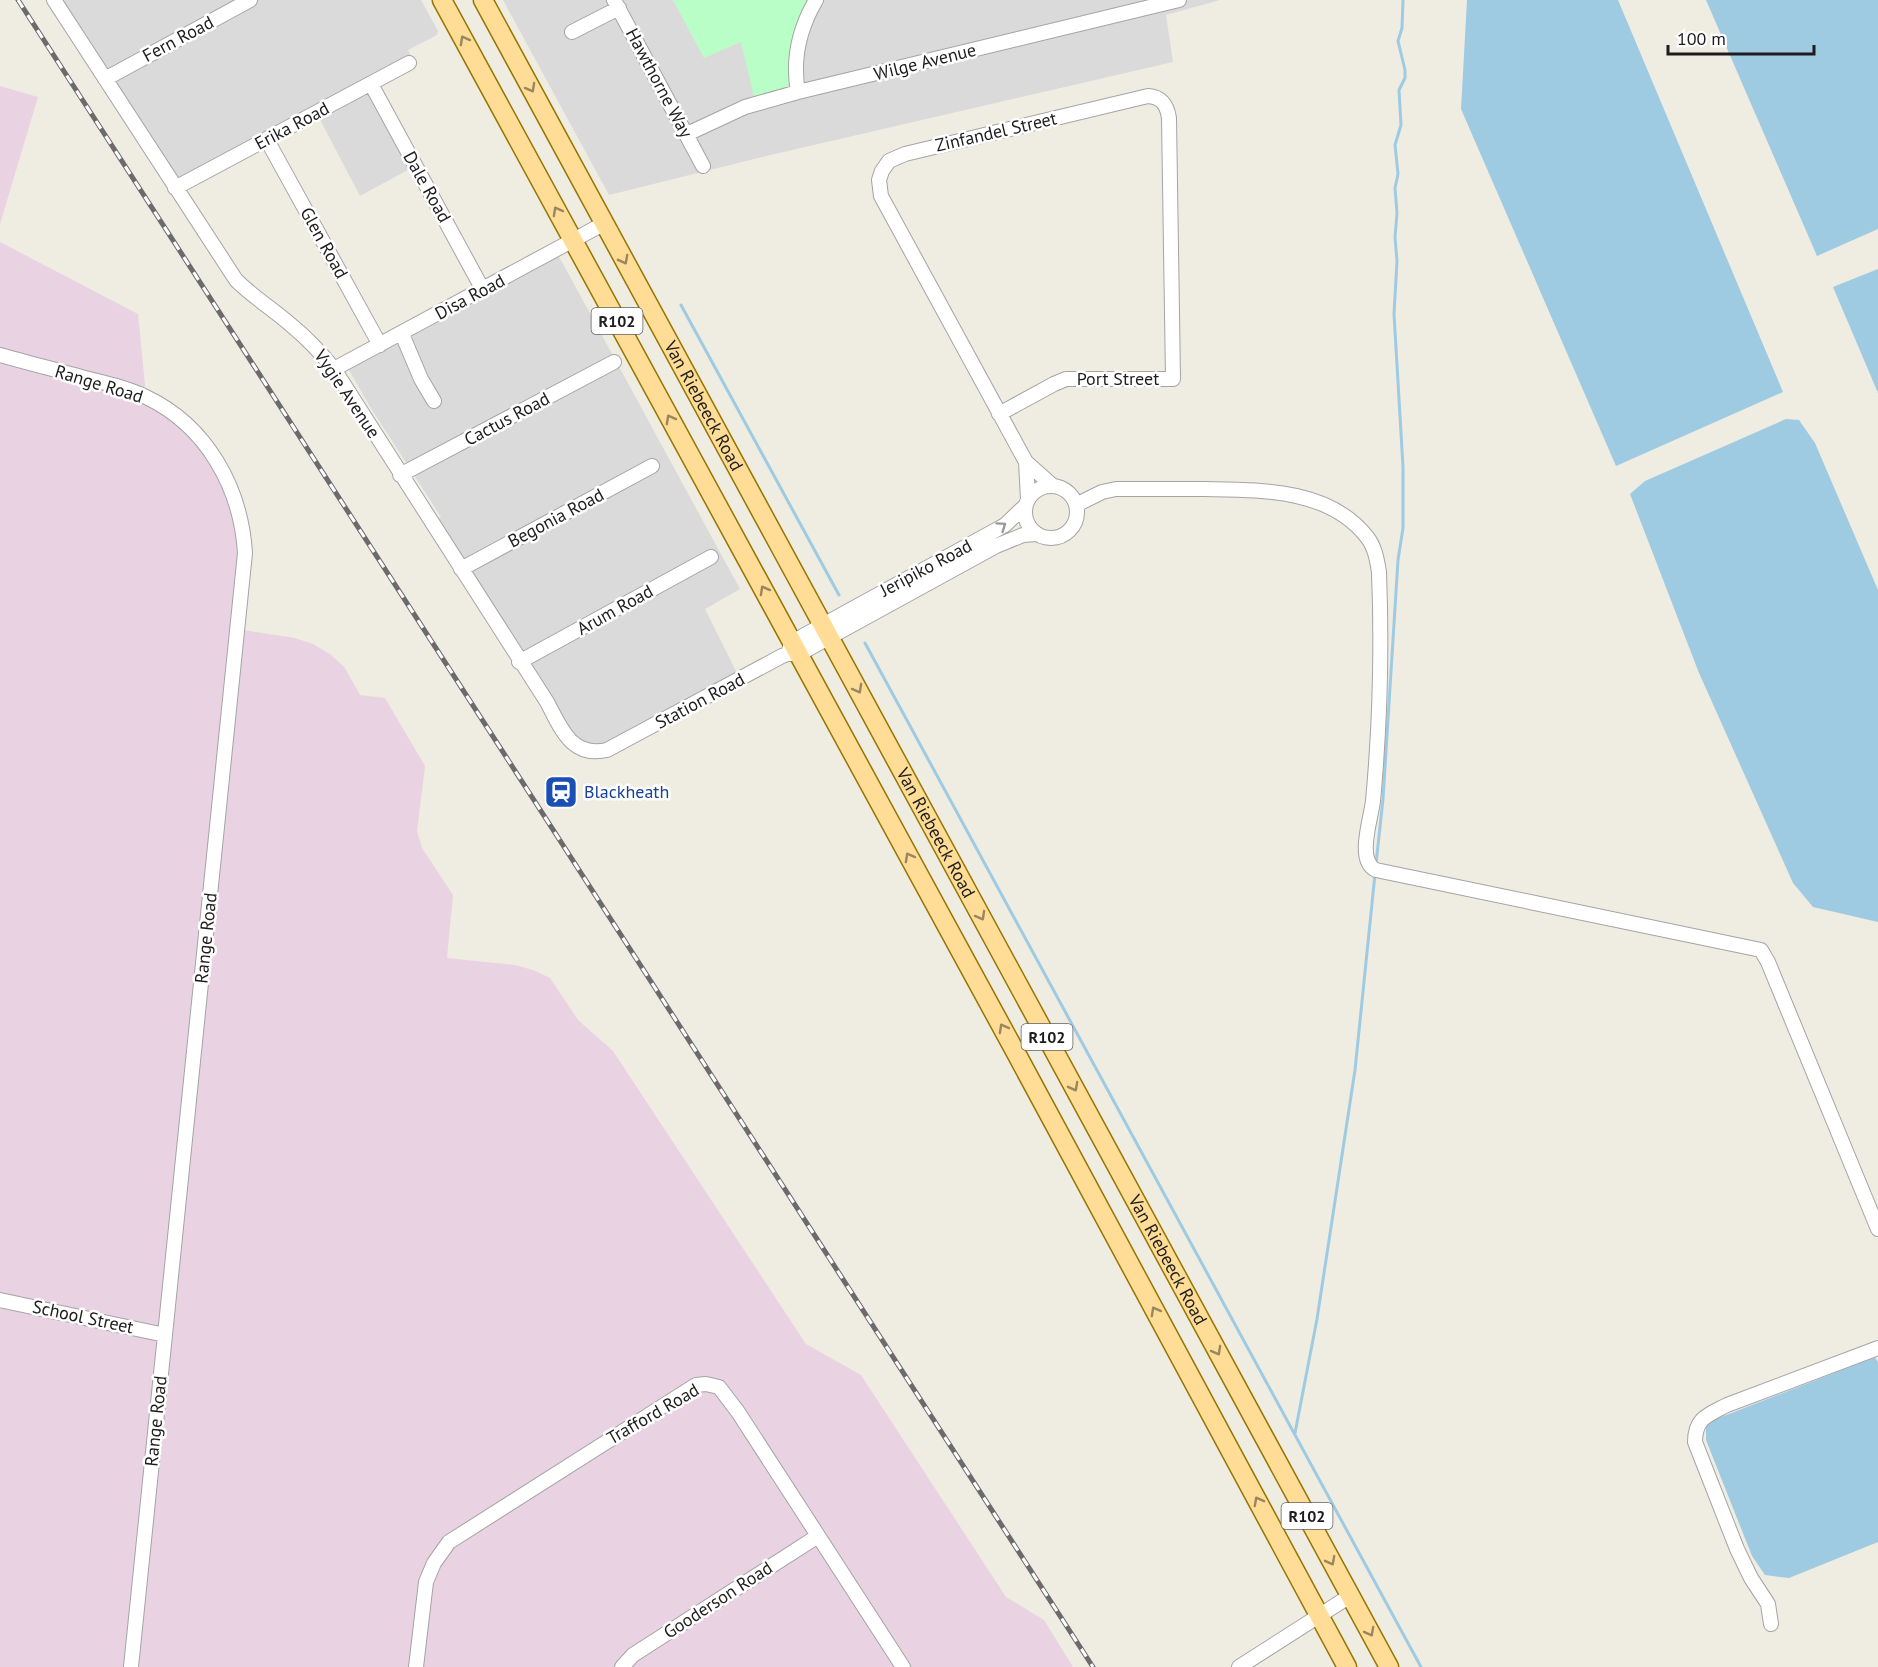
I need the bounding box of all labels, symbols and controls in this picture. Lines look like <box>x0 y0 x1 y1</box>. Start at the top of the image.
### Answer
street label: Fern Road <box>138 10 217 67</box>
scale bar <box>1668 18 1814 56</box>
street label: Hawthorne Way <box>621 24 698 142</box>
text: 100 m <box>1677 27 1726 50</box>
one-way arrow <box>460 36 471 46</box>
street label: Wilge Avenue <box>872 38 978 85</box>
one-way arrow <box>524 82 535 92</box>
street label: Erika Road <box>251 96 333 155</box>
street label: Zinfandel Street <box>933 106 1059 157</box>
street label: Dale Road <box>398 147 456 226</box>
street label: Glen Road <box>295 203 353 283</box>
one-way arrow <box>553 207 564 217</box>
one-way arrow <box>617 253 628 264</box>
street label: Disa Road <box>431 269 509 325</box>
road number: R102 <box>592 308 642 334</box>
street label: Van Riebeeck Road <box>659 336 749 475</box>
street label: Vygie Avenue <box>309 344 385 442</box>
street label: Range Road <box>52 359 146 408</box>
street label: Port Street <box>1077 367 1159 390</box>
street label: Cactus Road <box>460 387 553 451</box>
one-way arrow <box>666 415 677 426</box>
street label: Begonia Road <box>504 483 608 552</box>
one-way arrow <box>995 522 1006 533</box>
street label: Jeripiko Road <box>875 534 976 602</box>
street label: Arum Road <box>572 579 657 640</box>
one-way arrow <box>760 586 771 597</box>
street label: Station Road <box>651 667 748 734</box>
one-way arrow <box>851 683 862 694</box>
street label: Van Riebeeck Road <box>891 763 981 902</box>
station icon: Blackheath <box>543 774 579 810</box>
place label: Blackheath <box>584 780 669 803</box>
one-way arrow <box>905 853 916 863</box>
street label: Range Road <box>189 891 222 984</box>
one-way arrow <box>974 910 985 920</box>
one-way arrow <box>999 1024 1010 1035</box>
road number: R102 <box>1022 1024 1072 1050</box>
one-way arrow <box>1067 1081 1078 1091</box>
street label: Van Riebeeck Road <box>1123 1190 1213 1329</box>
street label: School Street <box>30 1295 136 1338</box>
one-way arrow <box>1151 1307 1162 1317</box>
one-way arrow <box>1210 1345 1222 1355</box>
street label: Range Road <box>139 1374 172 1467</box>
street label: Trafford Road <box>602 1378 703 1449</box>
one-way arrow <box>1254 1497 1265 1507</box>
road number: R102 <box>1282 1503 1332 1529</box>
one-way arrow <box>1324 1555 1335 1566</box>
street label: Gooderson Road <box>659 1556 777 1643</box>
one-way arrow <box>1363 1626 1374 1636</box>

